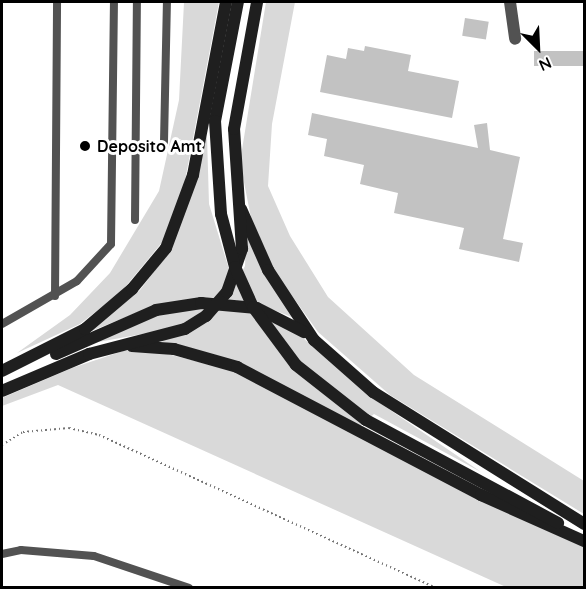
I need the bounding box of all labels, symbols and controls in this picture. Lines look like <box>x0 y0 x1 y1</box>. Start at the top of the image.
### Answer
north arrow <box>508 18 568 78</box>
text: N <box>536 53 555 76</box>
place label: Deposito Amt <box>97 136 202 156</box>
marker: Deposito Amt <box>78 139 92 153</box>

